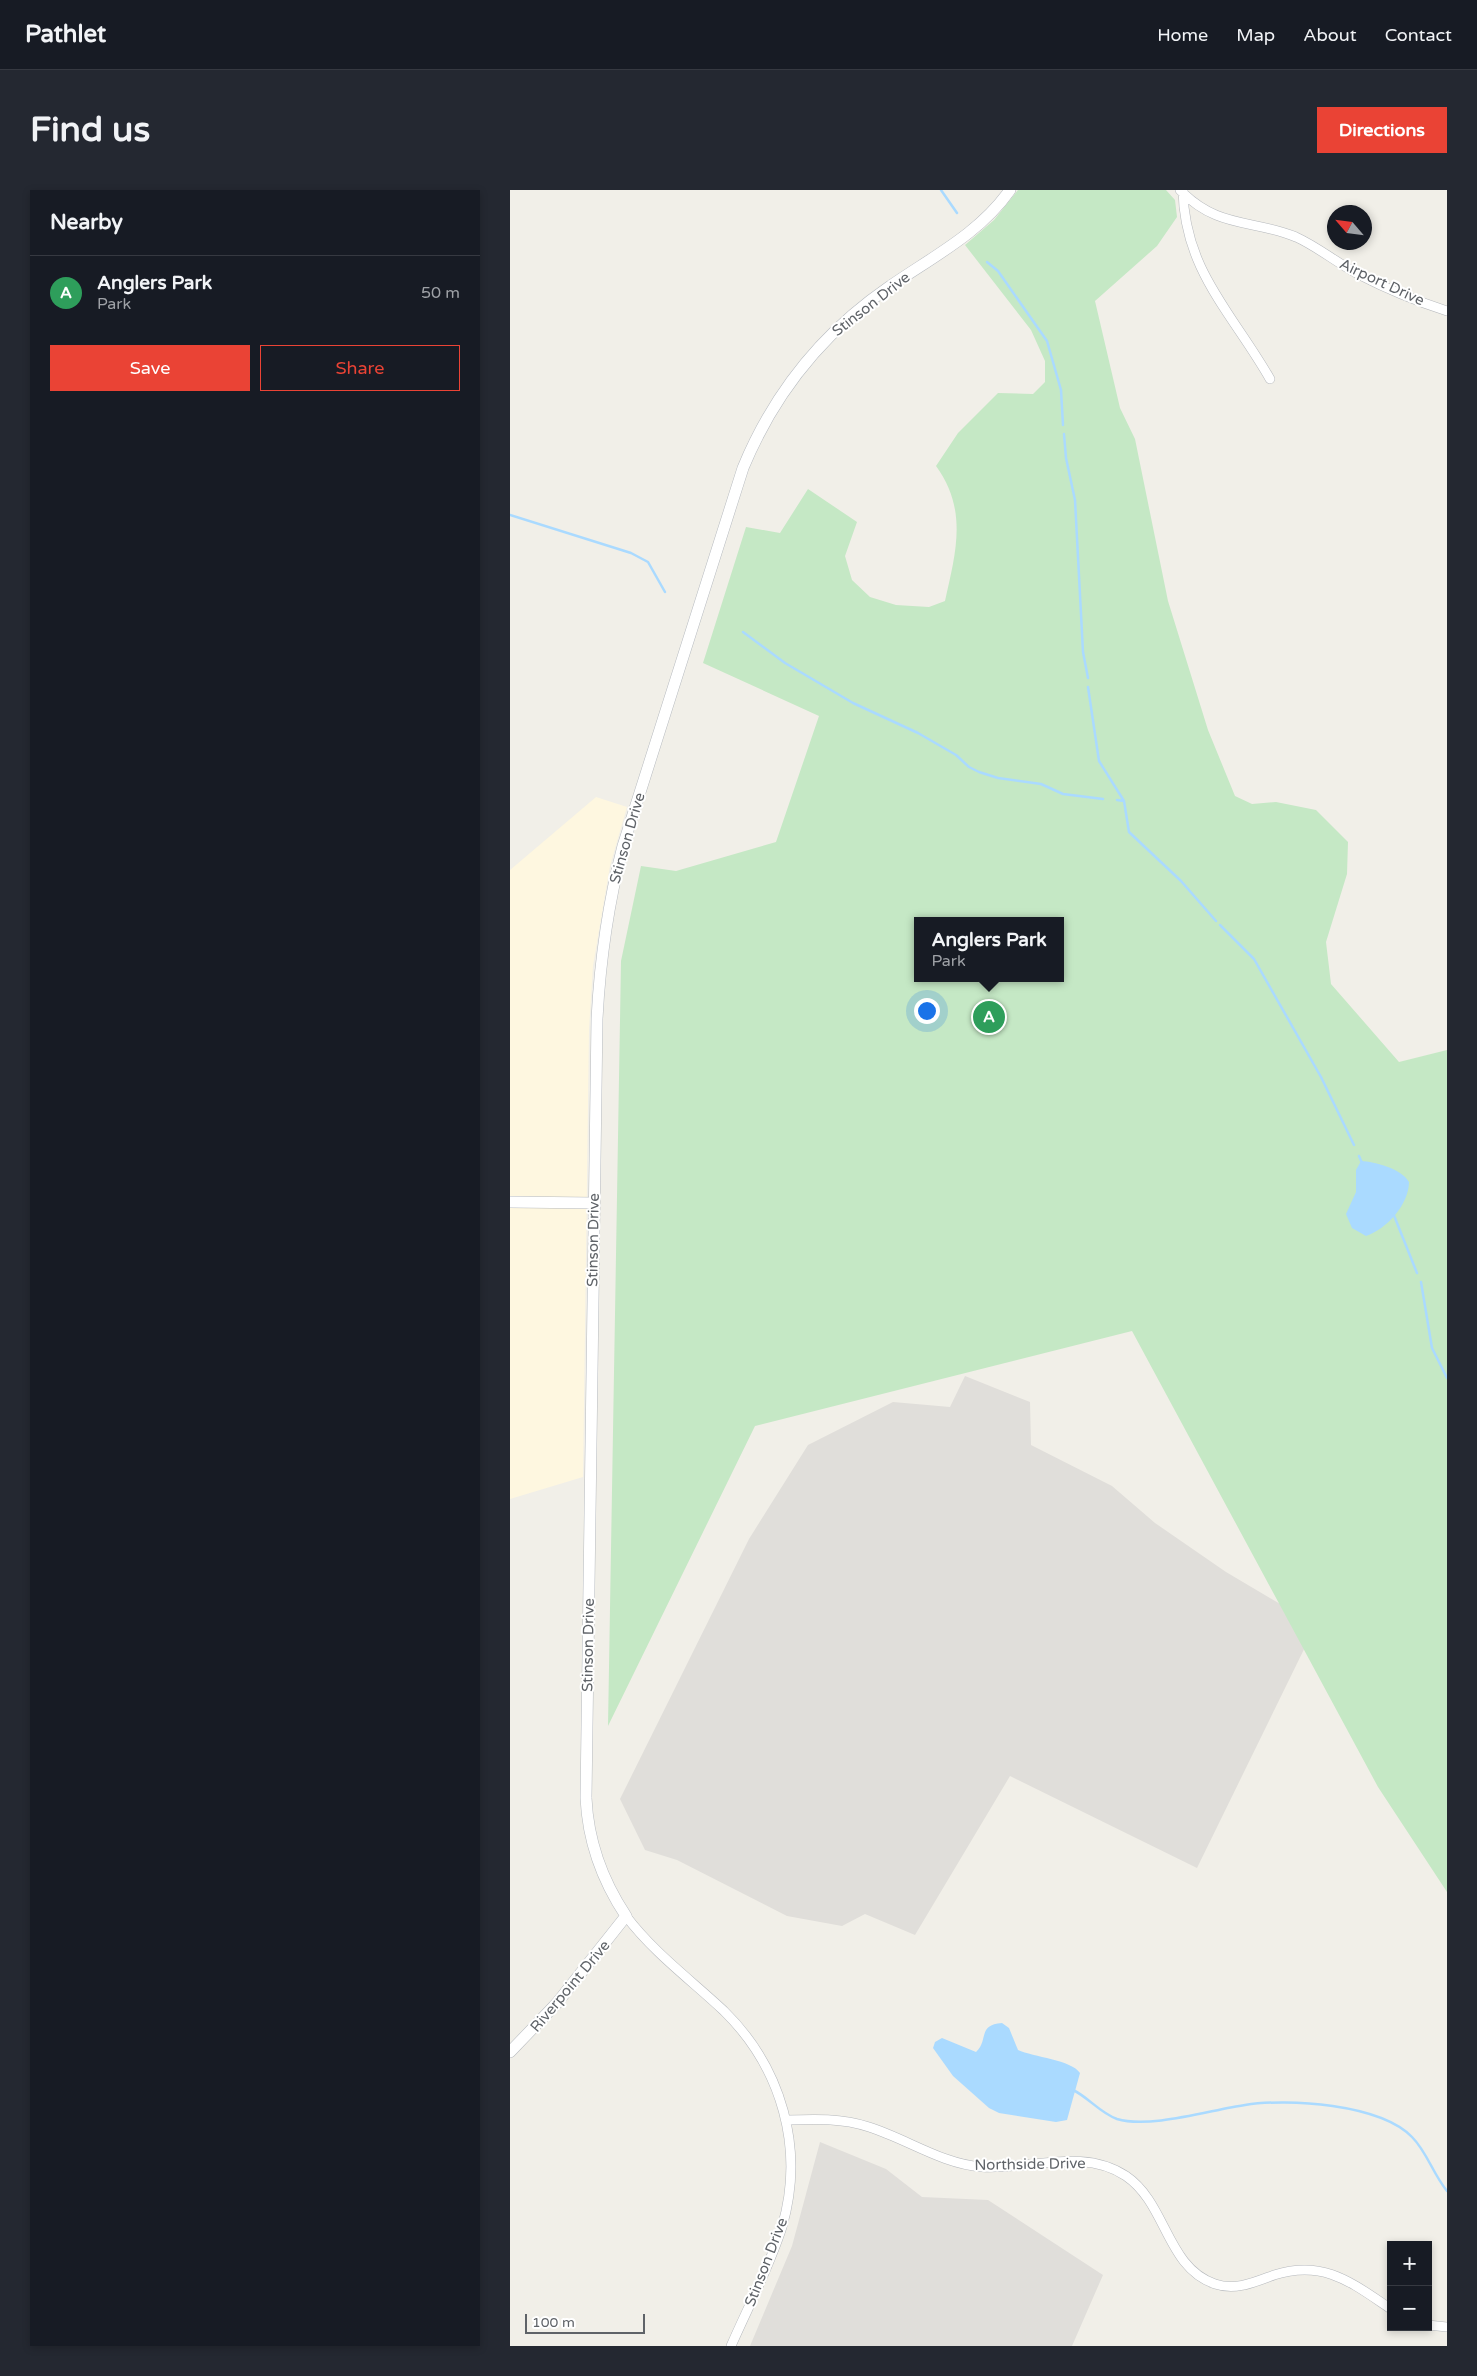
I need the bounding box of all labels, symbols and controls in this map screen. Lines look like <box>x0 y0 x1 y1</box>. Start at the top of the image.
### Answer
text: Pathlet <box>25 20 106 49</box>
text: Home <box>1157 24 1208 46</box>
text: Map <box>1236 24 1275 46</box>
text: About <box>1303 24 1357 46</box>
text: Contact <box>1385 24 1452 46</box>
button: Directions <box>1317 107 1447 153</box>
text: Find us <box>30 109 150 151</box>
north arrow <box>1327 205 1372 250</box>
text: Nearby <box>50 210 123 235</box>
street label: Airport Drive <box>1337 255 1427 309</box>
street label: Stinson Drive <box>828 268 914 340</box>
text: Anglers Park <box>97 272 212 294</box>
text: A <box>60 283 72 303</box>
text: 50 m <box>421 283 460 303</box>
text: Park <box>97 294 131 314</box>
button: Save <box>50 345 250 391</box>
button: Share <box>260 345 460 391</box>
street label: Stinson Drive <box>605 790 649 886</box>
popup <box>914 917 1064 982</box>
text: Anglers Park <box>931 929 1047 951</box>
text: Park <box>931 951 966 971</box>
your location <box>914 998 940 1024</box>
pin: A <box>973 998 1005 1036</box>
street label: Stinson Drive <box>583 1193 603 1287</box>
street label: Stinson Drive <box>578 1598 598 1692</box>
street label: Riverpoint Drive <box>526 1936 614 2036</box>
street label: Northside Drive <box>974 2154 1086 2174</box>
street label: Stinson Drive <box>741 2215 791 2309</box>
map controls <box>1387 2241 1432 2331</box>
button: + <box>1387 2241 1432 2286</box>
button: − <box>1387 2286 1432 2331</box>
scale bar <box>525 2311 645 2334</box>
text: 100 m <box>532 2314 575 2331</box>

